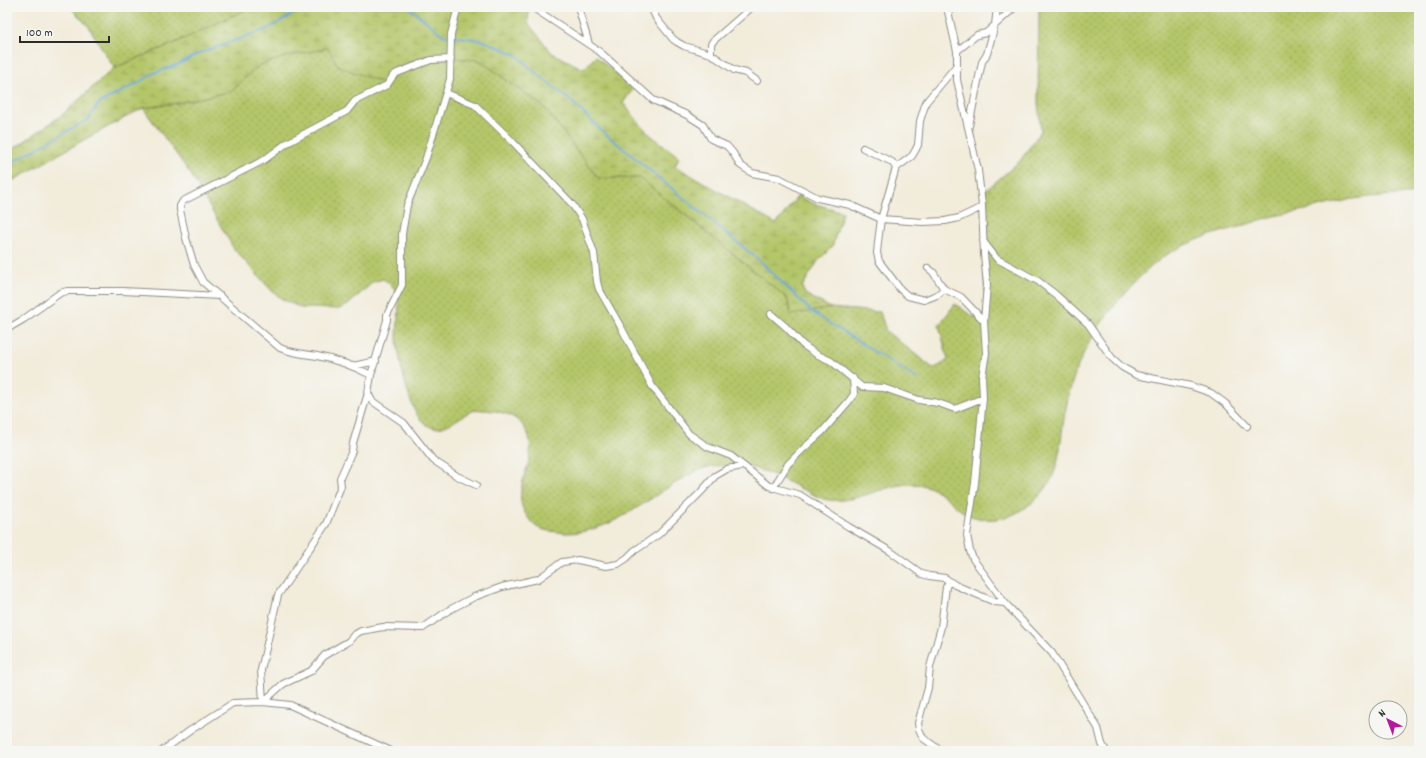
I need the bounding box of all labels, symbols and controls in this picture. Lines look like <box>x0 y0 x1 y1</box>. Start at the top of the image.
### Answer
scale bar <box>20 18 109 44</box>
text: 100 m <box>26 25 53 42</box>
north arrow <box>1368 700 1408 740</box>
text: N <box>1375 706 1390 722</box>

